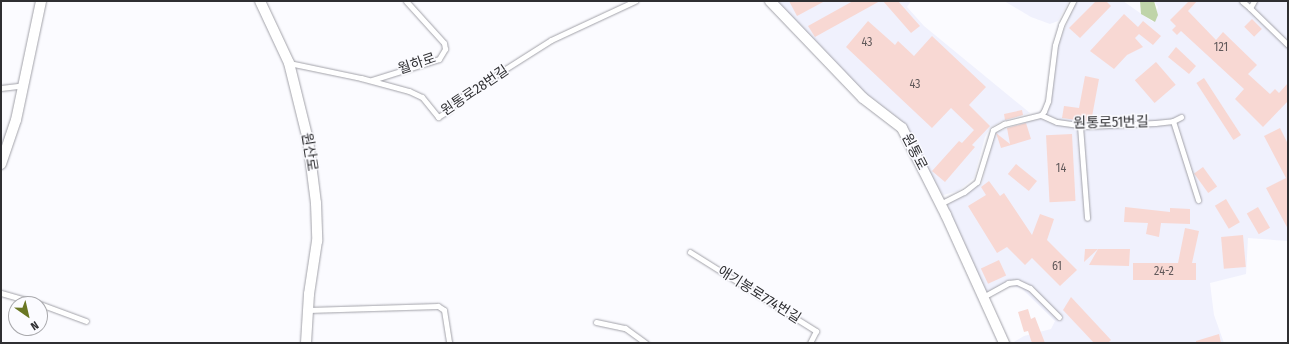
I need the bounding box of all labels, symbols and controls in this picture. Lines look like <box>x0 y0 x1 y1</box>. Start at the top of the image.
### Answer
house number: 43 <box>861 36 873 50</box>
house number: 121 <box>1214 41 1228 55</box>
street label: 월하로 <box>396 50 438 78</box>
street label: 원통로28번길 <box>438 62 512 120</box>
house number: 43 <box>909 78 921 92</box>
street label: 원통로51번길 <box>1073 114 1149 132</box>
street label: 원통로 <box>898 131 930 173</box>
street label: 원산로 <box>298 132 320 172</box>
house number: 14 <box>1056 162 1066 176</box>
house number: 61 <box>1052 260 1062 274</box>
street label: 애기봉로774번길 <box>714 263 804 327</box>
house number: 24-2 <box>1154 265 1174 279</box>
north arrow <box>8 296 48 336</box>
text: N <box>28 318 41 333</box>

